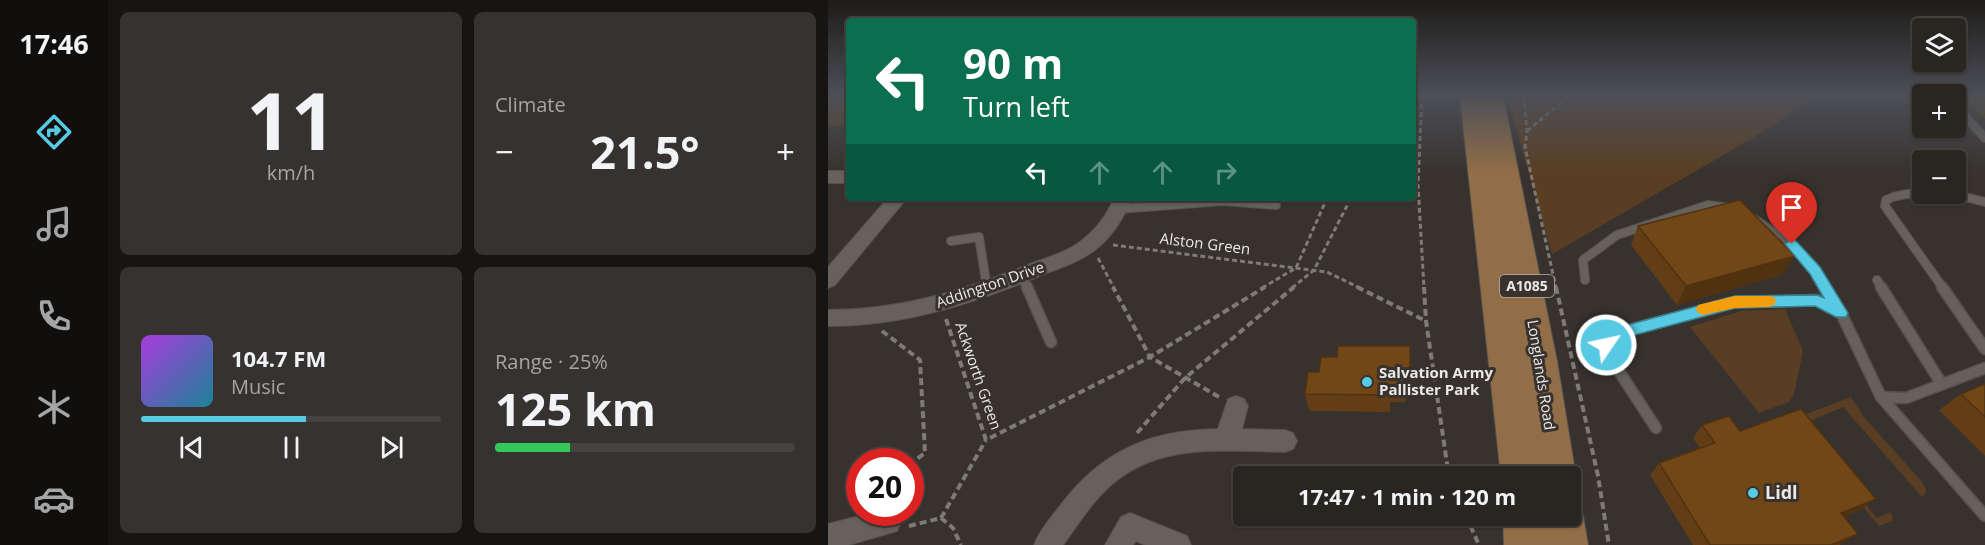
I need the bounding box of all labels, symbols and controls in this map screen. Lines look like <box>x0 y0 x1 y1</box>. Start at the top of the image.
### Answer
map controls <box>1912 18 1966 204</box>
button: layers <box>1912 18 1966 72</box>
text: 17:46 <box>19 25 89 62</box>
text: 90 m <box>963 34 1063 91</box>
icon: left <box>864 42 942 120</box>
text: 11 <box>246 67 336 173</box>
button: + <box>1912 84 1966 138</box>
text: Turn left <box>963 88 1070 125</box>
text: Climate <box>495 91 566 118</box>
icon: directions <box>33 111 75 153</box>
text: 21.5° <box>590 121 700 182</box>
text: − <box>495 129 514 174</box>
text: + <box>776 129 795 174</box>
button: − <box>1912 150 1966 204</box>
icon: left <box>1020 156 1053 189</box>
icon: ahead <box>1083 156 1116 189</box>
icon: ahead <box>1146 156 1179 189</box>
icon: right <box>1209 156 1242 189</box>
text: km/h <box>267 159 315 186</box>
pin <box>1766 182 1817 244</box>
icon: arrive <box>1775 191 1808 224</box>
icon: music <box>33 203 75 245</box>
street label: Alston Green <box>1159 228 1251 258</box>
street label: Addington Drive <box>933 256 1046 312</box>
road number: A1085 <box>1500 275 1554 297</box>
icon: phone <box>33 295 75 337</box>
position arrow <box>1574 313 1638 377</box>
street label: Longlands Road <box>1523 318 1561 431</box>
street label: Ackworth Green <box>951 319 1007 432</box>
text: 104.7 FM <box>231 343 326 373</box>
text: Range · 25% <box>495 348 608 375</box>
place label: Salvation Army Pallister Park <box>1379 362 1494 399</box>
text: Music <box>231 373 285 400</box>
marker: Salvation Army Pallister Park <box>1360 375 1374 389</box>
text: 125 km <box>495 378 656 439</box>
icon: climate <box>33 386 75 428</box>
icon: previous <box>175 431 208 464</box>
icon: pause <box>275 431 308 464</box>
icon: next <box>375 431 408 464</box>
speed limit sign: 20 <box>846 448 924 526</box>
icon: car <box>33 478 75 520</box>
place label: Lidl <box>1765 480 1798 504</box>
text: 17:47 · 1 min · 120 m <box>1298 481 1516 511</box>
marker: Lidl <box>1746 486 1760 500</box>

